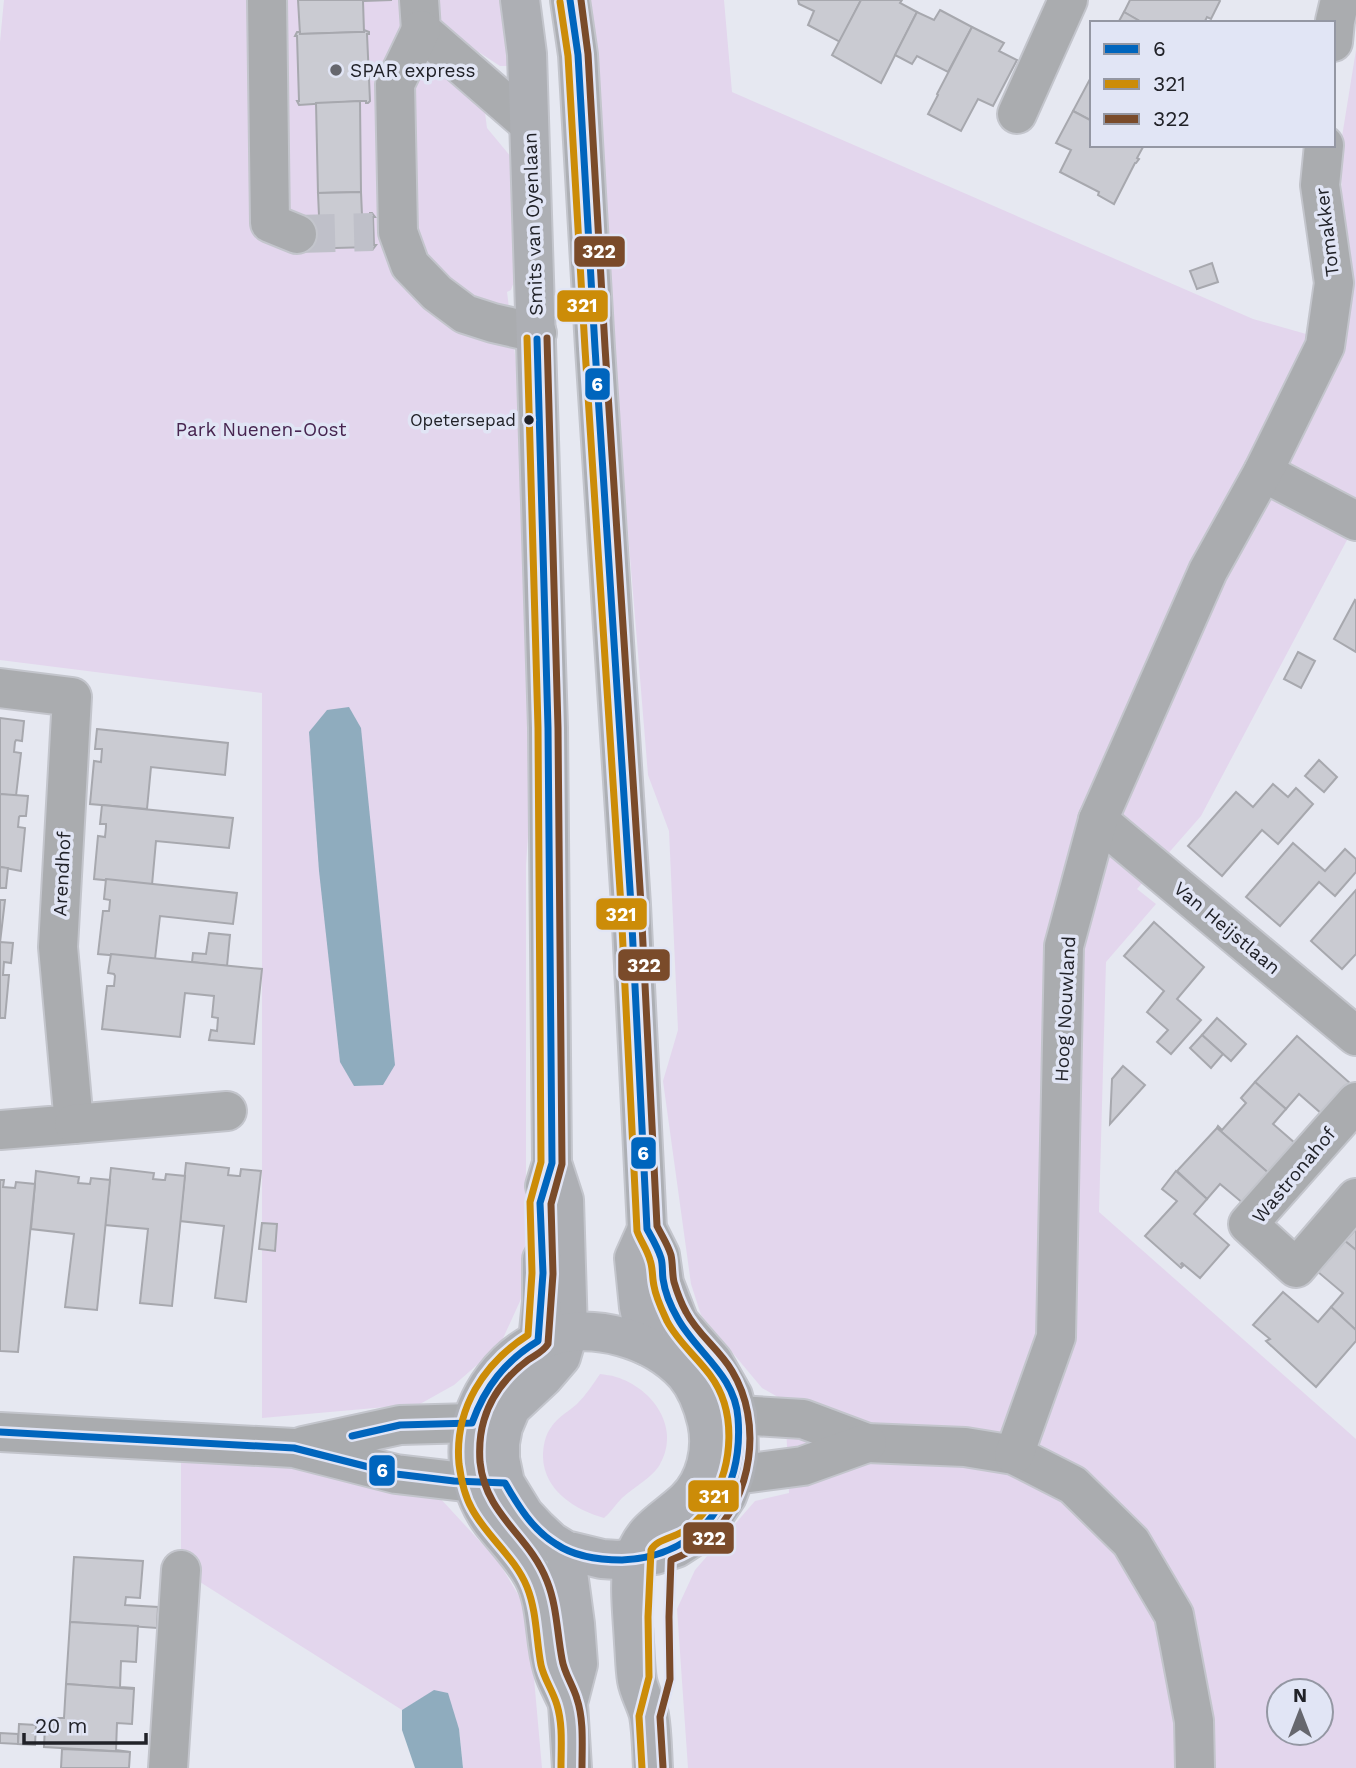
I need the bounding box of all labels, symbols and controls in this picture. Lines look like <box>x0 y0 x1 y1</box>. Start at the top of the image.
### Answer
legend <box>1090 21 1335 147</box>
text: 6 <box>1153 36 1166 61</box>
place label: SPAR express <box>350 59 476 82</box>
marker: SPAR express <box>328 62 344 78</box>
text: 321 <box>1153 71 1186 96</box>
text: 322 <box>1153 106 1190 131</box>
street label: Smits van Oyenlaan <box>518 132 548 316</box>
street label: Tomakker <box>1310 186 1344 278</box>
line badge: 322 <box>573 235 626 268</box>
text: 322 <box>582 240 616 263</box>
line badge: 321 <box>556 289 609 323</box>
text: 321 <box>567 294 597 317</box>
line badge: 6 <box>584 367 611 401</box>
text: 6 <box>591 373 603 396</box>
place label: Opetersepad <box>410 410 516 430</box>
marker: Opetersepad <box>522 413 536 427</box>
park label: Park Nuenen-Oost <box>175 418 347 441</box>
street label: Arendhof <box>48 830 76 917</box>
street label: Van Heijstlaan <box>1169 877 1285 979</box>
line badge: 321 <box>595 897 648 931</box>
text: 321 <box>606 903 636 926</box>
street label: Hoog Nouwland <box>1050 935 1080 1083</box>
line badge: 322 <box>617 948 671 982</box>
text: 322 <box>627 954 661 977</box>
street label: Wastronahof <box>1247 1122 1341 1228</box>
line badge: 6 <box>630 1136 657 1170</box>
text: 6 <box>637 1142 649 1165</box>
line badge: 6 <box>368 1454 396 1487</box>
text: 6 <box>376 1459 388 1482</box>
line badge: 321 <box>687 1479 740 1513</box>
text: 321 <box>699 1485 729 1508</box>
line badge: 322 <box>682 1521 735 1555</box>
text: 322 <box>692 1527 726 1550</box>
north arrow <box>1265 1677 1335 1747</box>
text: N <box>1293 1684 1307 1707</box>
scale bar <box>24 1702 147 1746</box>
text: 20 m <box>35 1713 87 1738</box>

